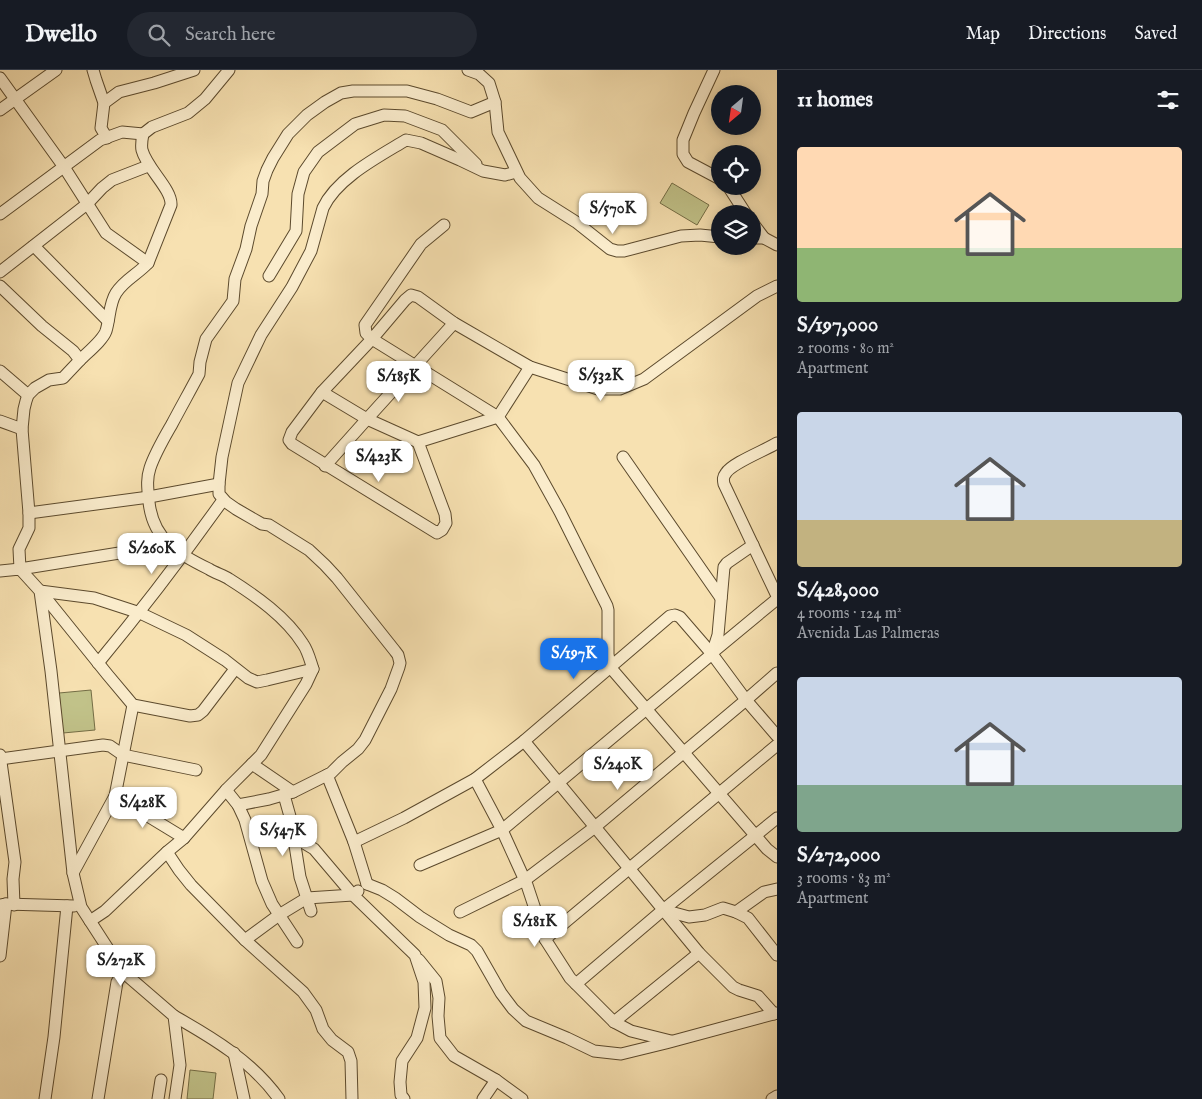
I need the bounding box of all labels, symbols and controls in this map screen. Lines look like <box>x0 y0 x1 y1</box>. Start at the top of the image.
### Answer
search box <box>127 12 477 57</box>
text: Dwello <box>25 19 97 50</box>
icon: search <box>145 21 173 49</box>
text: Search here <box>185 23 275 47</box>
text: Map <box>966 23 1000 46</box>
text: Directions <box>1028 23 1106 46</box>
text: Saved <box>1134 23 1177 46</box>
north arrow <box>711 85 761 135</box>
map controls <box>711 85 761 255</box>
icon: filters <box>1154 86 1182 114</box>
text: 11 homes <box>797 87 873 114</box>
button: locate <box>711 145 761 195</box>
icon: home <box>945 179 1035 269</box>
pin: S/570K <box>572 192 654 235</box>
text: S/570K <box>590 199 636 219</box>
button: layers <box>711 205 761 255</box>
text: S/197,000 <box>797 312 878 339</box>
text: 2 rooms · 80 m² <box>797 339 894 359</box>
text: Apartment <box>797 359 868 379</box>
pin: S/185K <box>358 360 440 403</box>
pin: S/532K <box>560 360 642 402</box>
text: S/532K <box>579 366 623 386</box>
text: S/185K <box>377 367 421 387</box>
pin: S/423K <box>338 440 420 483</box>
icon: home <box>945 444 1035 534</box>
text: S/423K <box>356 447 402 467</box>
pin: S/260K <box>111 532 193 575</box>
text: S/260K <box>128 539 176 559</box>
text: S/428,000 <box>797 577 879 604</box>
text: 4 rooms · 124 m² <box>797 604 902 624</box>
text: Avenida Las Palmeras <box>797 624 939 644</box>
pin: S/197K <box>533 638 615 680</box>
text: S/197K <box>551 644 597 664</box>
icon: home <box>945 709 1035 799</box>
pin: S/240K <box>577 748 659 791</box>
text: S/240K <box>594 755 642 775</box>
pin: S/428K <box>102 786 184 829</box>
text: S/428K <box>120 793 166 813</box>
pin: S/547K <box>242 814 324 857</box>
text: S/547K <box>260 821 306 841</box>
text: S/272,000 <box>797 842 881 869</box>
text: 3 rooms · 83 m² <box>797 869 891 889</box>
text: Apartment <box>797 889 868 909</box>
pin: S/181K <box>494 906 576 948</box>
text: S/181K <box>513 912 557 932</box>
pin: S/272K <box>80 944 162 987</box>
text: S/272K <box>97 951 145 971</box>

